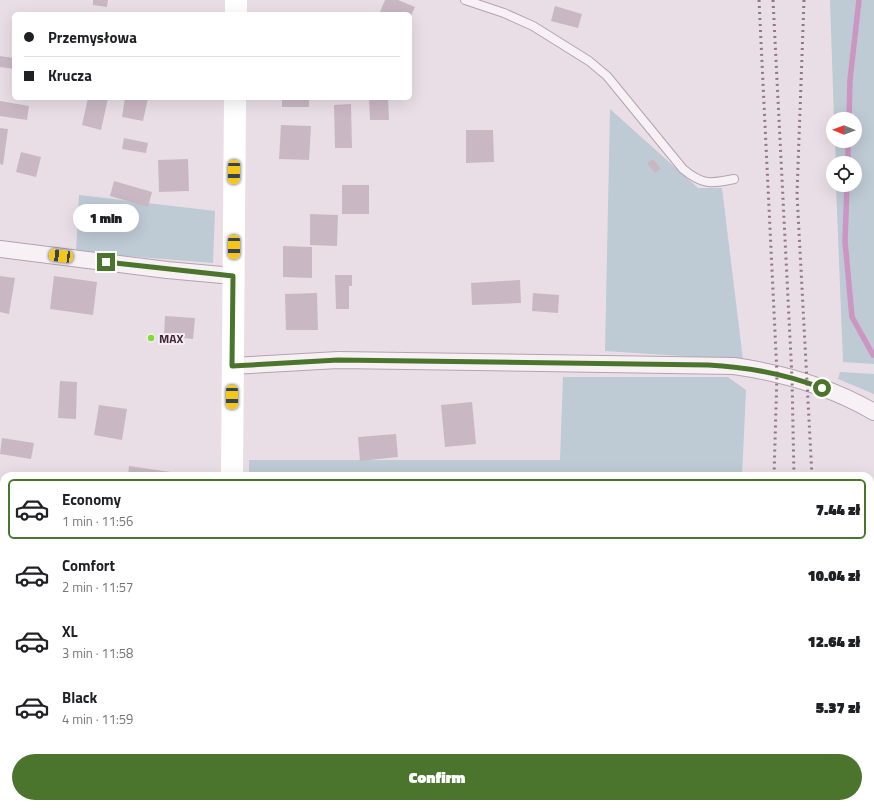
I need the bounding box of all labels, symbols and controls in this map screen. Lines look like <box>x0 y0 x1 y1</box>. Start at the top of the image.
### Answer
text: Przemysłowa <box>48 26 137 49</box>
text: Krucza <box>48 64 92 87</box>
north arrow <box>826 112 862 148</box>
map controls <box>826 112 862 192</box>
button: locate <box>826 156 862 192</box>
car <box>228 160 240 184</box>
callout: 1 min <box>73 204 139 232</box>
text: 1 min <box>90 208 122 228</box>
car <box>228 235 240 259</box>
car <box>48 249 74 263</box>
route end <box>97 253 115 271</box>
place label: MAX <box>159 329 184 348</box>
marker: MAX <box>146 333 156 343</box>
route start <box>813 379 831 397</box>
car <box>226 385 238 409</box>
text: Economy <box>62 488 121 511</box>
icon: car <box>14 491 50 527</box>
text: 7.44 zł <box>816 498 860 521</box>
text: 1 min · 11:56 <box>62 511 133 531</box>
text: Comfort <box>62 554 115 577</box>
icon: car <box>14 557 50 593</box>
text: 10.04 zł <box>807 564 860 587</box>
text: 2 min · 11:57 <box>62 577 133 597</box>
text: XL <box>62 620 78 643</box>
icon: car <box>14 623 50 659</box>
text: 12.64 zł <box>807 630 860 653</box>
text: 3 min · 11:58 <box>62 643 133 663</box>
text: Black <box>62 686 97 709</box>
icon: car <box>14 689 50 725</box>
text: 5.37 zł <box>816 696 860 719</box>
text: 4 min · 11:59 <box>62 709 133 729</box>
button: Confirm <box>12 754 862 800</box>

